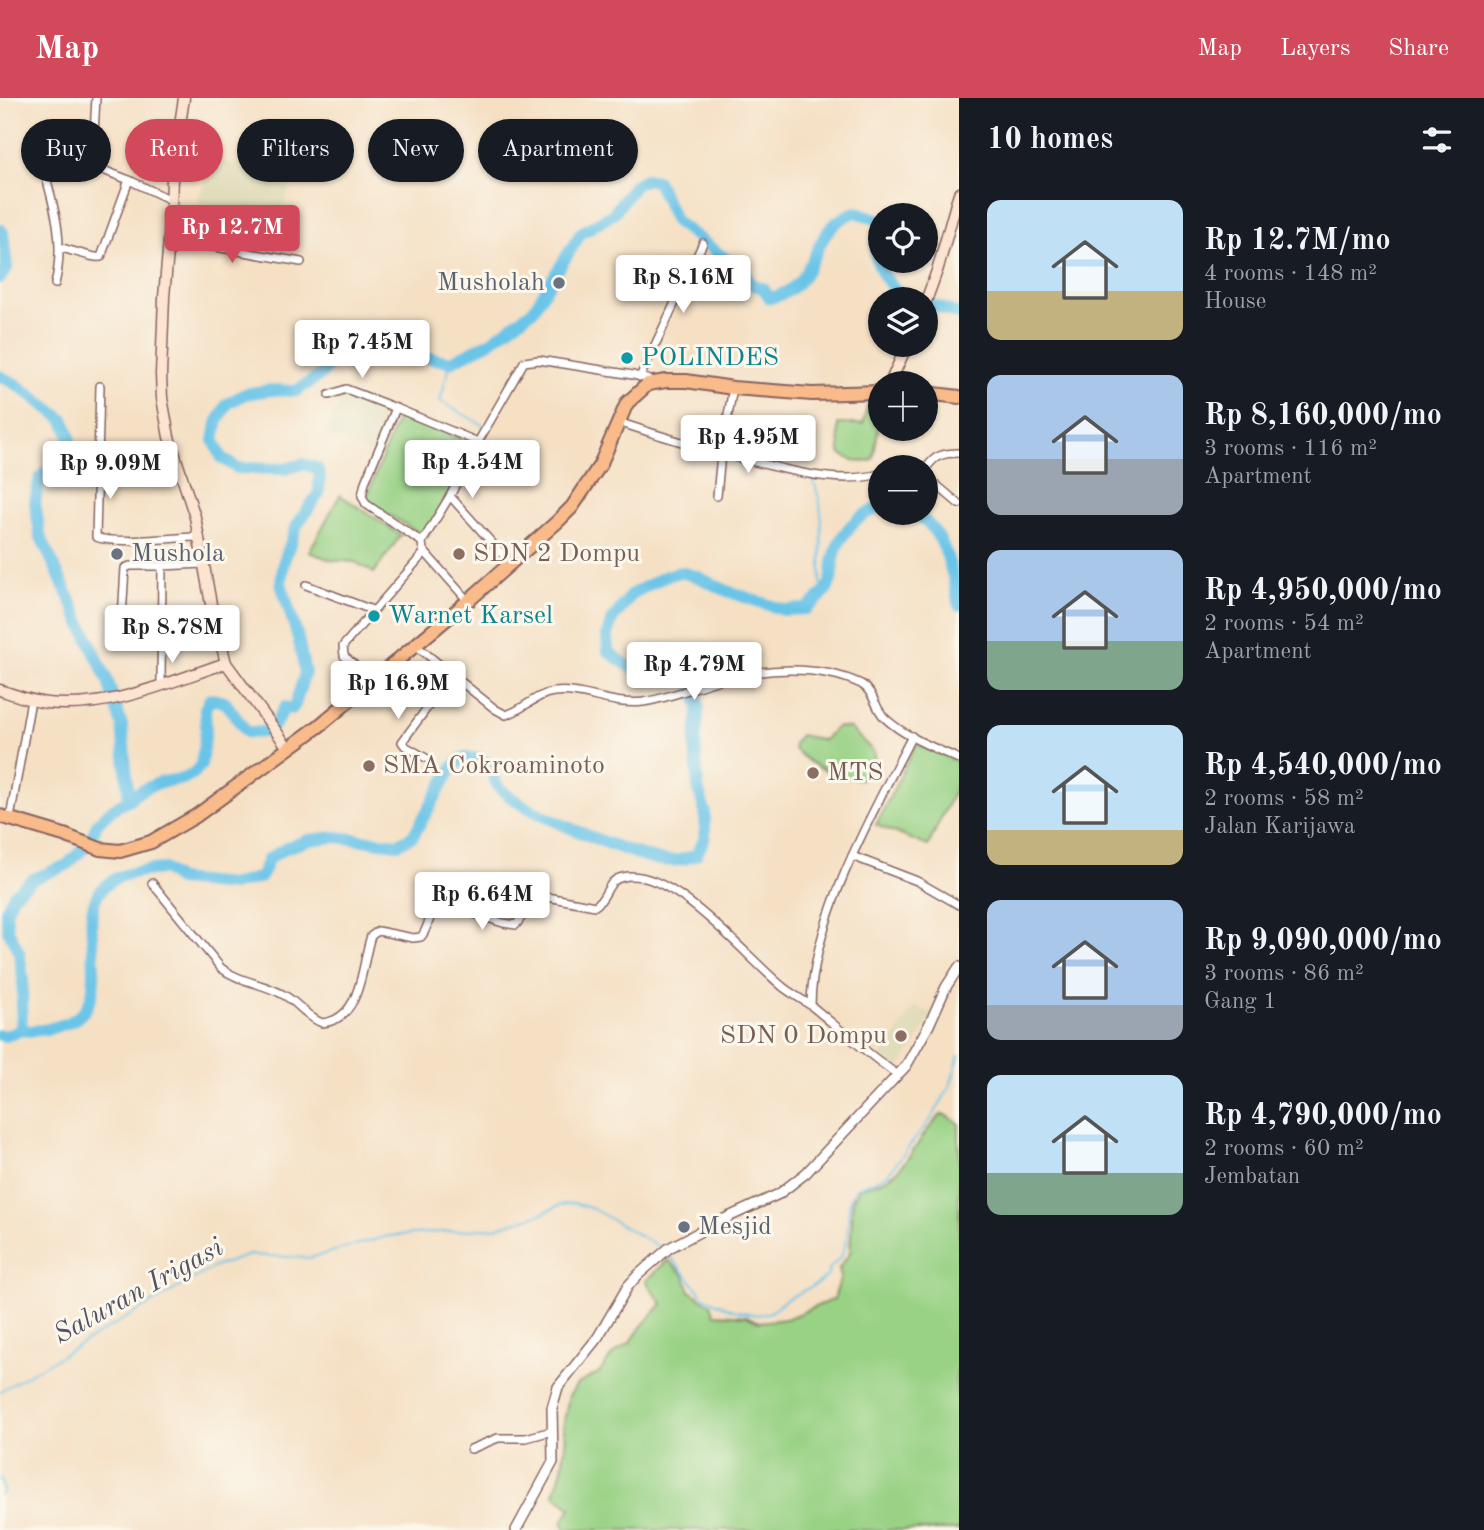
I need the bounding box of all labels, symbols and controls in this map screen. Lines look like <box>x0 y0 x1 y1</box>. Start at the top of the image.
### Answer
text: Map <box>35 33 99 66</box>
text: Map <box>1198 37 1242 61</box>
text: Layers <box>1280 37 1350 61</box>
text: Share <box>1388 37 1449 61</box>
chip: Buy <box>21 119 111 182</box>
chip: Rent <box>125 119 223 182</box>
chip: Filters <box>237 119 354 182</box>
chip: New <box>368 119 464 182</box>
chip: Apartment <box>478 119 638 182</box>
icon: filters <box>1418 121 1456 159</box>
text: 10 homes <box>987 125 1113 155</box>
map controls <box>868 203 938 525</box>
button: locate <box>868 203 938 273</box>
pin: Rp 12.7M <box>160 206 304 265</box>
text: Rp 12.7M <box>181 216 283 239</box>
text: Rp 12.7M/mo <box>1204 226 1391 256</box>
icon: home <box>1043 228 1127 312</box>
pin: Rp 8.16M <box>611 256 755 315</box>
text: 4 rooms · 148 m² <box>1204 262 1377 285</box>
text: Rp 8.16M <box>632 266 734 289</box>
place label: Musholah <box>437 270 545 296</box>
marker: Musholah <box>551 275 567 291</box>
button: layers <box>868 287 938 357</box>
text: House <box>1204 290 1266 313</box>
pin: Rp 7.45M <box>290 320 434 380</box>
text: Rp 7.45M <box>311 331 413 354</box>
place label: POLINDES <box>641 345 779 371</box>
marker: POLINDES <box>619 350 635 366</box>
button: + <box>868 371 938 441</box>
text: Rp 8,160,000/mo <box>1204 401 1442 431</box>
icon: home <box>1043 403 1127 487</box>
pin: Rp 4.95M <box>676 416 820 475</box>
text: Rp 4.95M <box>697 426 799 449</box>
text: 3 rooms · 116 m² <box>1204 437 1377 460</box>
pin: Rp 4.54M <box>400 440 544 500</box>
pin: Rp 9.09M <box>38 442 182 501</box>
text: Rp 4.54M <box>421 451 523 474</box>
text: Rp 9.09M <box>59 452 161 475</box>
button: − <box>868 455 938 525</box>
text: Apartment <box>1204 465 1312 488</box>
place label: Mushola <box>131 541 225 567</box>
place label: SDN 2 Dompu <box>473 541 640 567</box>
marker: Mushola <box>109 546 125 562</box>
marker: SDN 2 Dompu <box>451 546 467 562</box>
text: Rp 4,950,000/mo <box>1204 576 1442 606</box>
icon: home <box>1043 578 1127 662</box>
place label: Warnet Karsel <box>388 603 553 629</box>
pin: Rp 8.78M <box>100 606 244 665</box>
marker: Warnet Karsel <box>366 608 382 624</box>
text: 2 rooms · 54 m² <box>1204 612 1364 635</box>
text: Rp 8.78M <box>121 616 223 639</box>
text: Apartment <box>1204 640 1312 663</box>
pin: Rp 4.79M <box>622 642 766 702</box>
text: Rp 4.79M <box>643 653 745 676</box>
pin: Rp 16.9M <box>326 662 470 721</box>
text: Rp 16.9M <box>347 672 449 695</box>
text: Rp 4,540,000/mo <box>1204 751 1442 781</box>
place label: SMA Cokroaminoto <box>383 753 605 779</box>
icon: home <box>1043 753 1127 837</box>
marker: SMA Cokroaminoto <box>361 758 377 774</box>
place label: MTS <box>827 760 883 786</box>
marker: MTS <box>805 765 821 781</box>
text: 2 rooms · 58 m² <box>1204 787 1364 810</box>
text: Jalan Karijawa <box>1204 815 1355 838</box>
pin: Rp 6.64M <box>410 872 554 932</box>
text: Rp 6.64M <box>431 883 533 906</box>
text: Rp 9,090,000/mo <box>1204 926 1442 956</box>
icon: home <box>1043 928 1127 1012</box>
text: 3 rooms · 86 m² <box>1204 962 1364 985</box>
text: Gang 1 <box>1204 990 1277 1013</box>
place label: SDN 0 Dompu <box>720 1023 887 1049</box>
marker: SDN 0 Dompu <box>893 1028 909 1044</box>
text: Rp 4,790,000/mo <box>1204 1101 1442 1131</box>
icon: home <box>1043 1103 1127 1187</box>
text: 2 rooms · 60 m² <box>1204 1137 1364 1160</box>
text: Jembatan <box>1204 1165 1300 1188</box>
place label: Mesjid <box>698 1214 772 1240</box>
marker: Mesjid <box>676 1219 692 1235</box>
water label: Saluran Irigasi <box>49 1234 229 1350</box>

